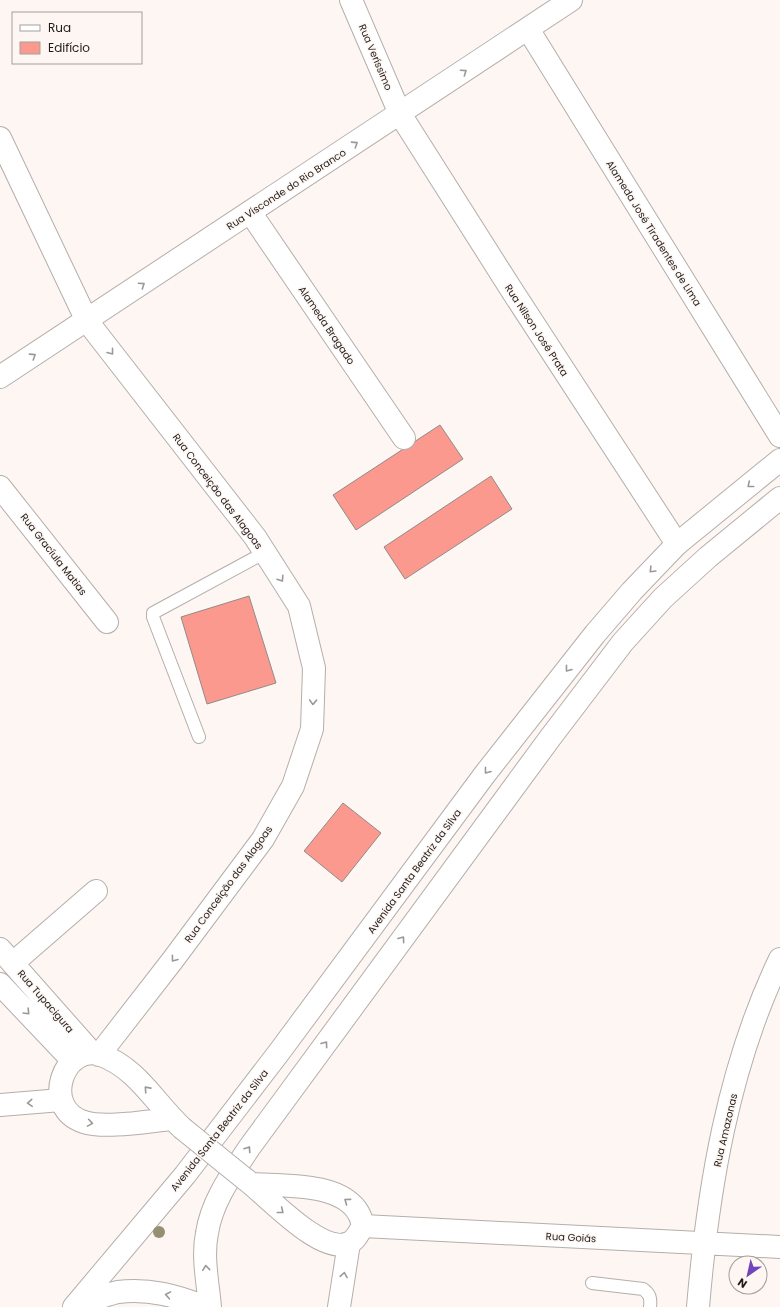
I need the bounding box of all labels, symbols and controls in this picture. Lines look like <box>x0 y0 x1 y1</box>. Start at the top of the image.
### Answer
legend <box>12 12 142 64</box>
text: Rua <box>48 19 71 36</box>
street label: Rua Veríssimo <box>355 22 396 93</box>
text: Edifício <box>48 39 90 56</box>
one-way arrow <box>460 69 467 77</box>
one-way arrow <box>351 141 358 148</box>
street label: Rua Visconde do Rio Branco <box>224 145 349 234</box>
street label: Alameda José Tiradentes de Lima <box>602 157 705 309</box>
street label: Rua Nilson José Prata <box>501 281 572 379</box>
one-way arrow <box>137 282 144 289</box>
street label: Alameda Bragado <box>295 283 359 368</box>
one-way arrow <box>106 347 113 354</box>
one-way arrow <box>29 353 36 361</box>
street label: Rua Conceição das Alagoas <box>169 430 266 552</box>
one-way arrow <box>747 480 754 487</box>
street label: Rua Gracíula Matias <box>17 510 90 599</box>
one-way arrow <box>649 565 657 573</box>
one-way arrow <box>276 575 284 582</box>
one-way arrow <box>565 664 572 671</box>
one-way arrow <box>309 699 317 705</box>
one-way arrow <box>485 767 492 774</box>
street label: Avenida Santa Beatriz da Silva <box>364 806 465 937</box>
street label: Rua Conceição das Alagoas <box>181 823 276 946</box>
one-way arrow <box>397 936 405 943</box>
one-way arrow <box>171 955 178 962</box>
street label: Rua Tupacigura <box>14 966 77 1036</box>
one-way arrow <box>22 1007 30 1015</box>
one-way arrow <box>320 1041 327 1048</box>
street label: Avenida Santa Beatriz da Silva <box>167 1066 272 1195</box>
one-way arrow <box>144 1086 152 1094</box>
street label: Rua Amazonas <box>710 1092 741 1168</box>
one-way arrow <box>27 1098 34 1107</box>
one-way arrow <box>87 1118 93 1127</box>
one-way arrow <box>243 1146 250 1153</box>
one-way arrow <box>344 1199 351 1206</box>
one-way arrow <box>276 1206 283 1213</box>
street label: Rua Goiás <box>545 1229 597 1246</box>
north arrow <box>728 1255 768 1295</box>
one-way arrow <box>202 1265 211 1271</box>
one-way arrow <box>339 1272 348 1278</box>
text: N <box>735 1274 750 1292</box>
one-way arrow <box>165 1291 171 1300</box>

